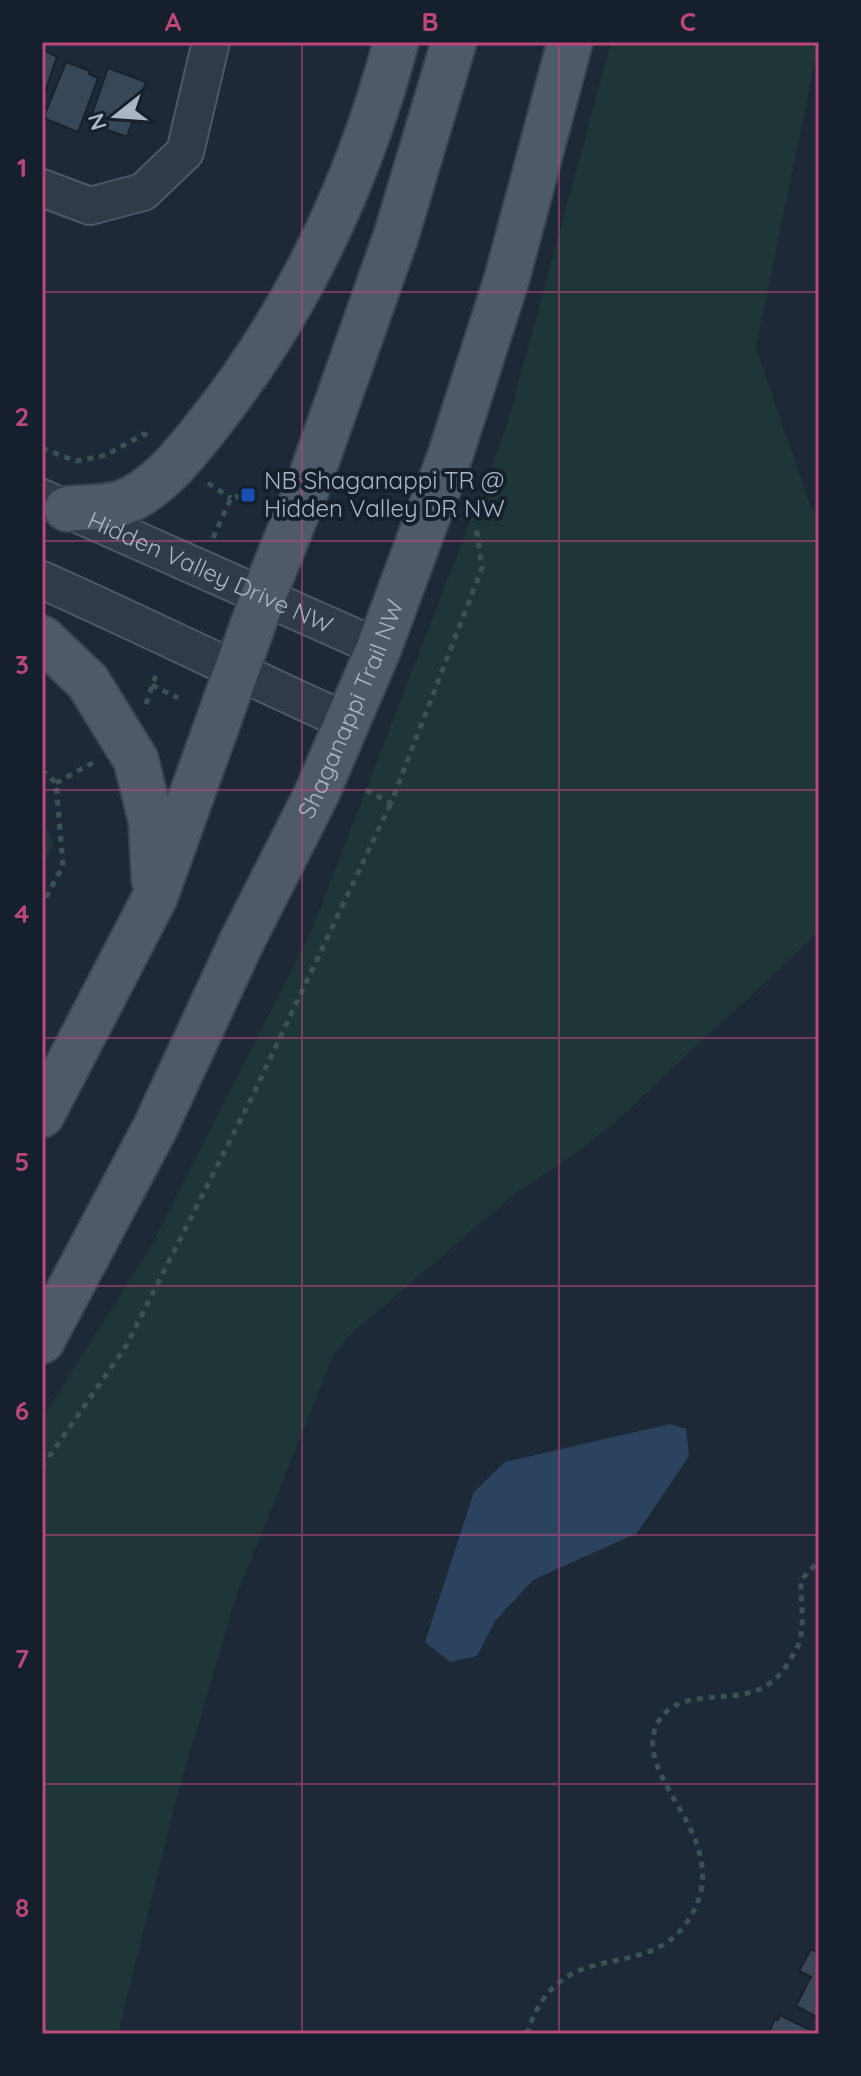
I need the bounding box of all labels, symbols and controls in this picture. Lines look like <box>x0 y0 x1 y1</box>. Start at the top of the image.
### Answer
text: A <box>165 5 182 38</box>
text: B <box>421 5 439 38</box>
text: C <box>680 5 696 38</box>
north arrow <box>76 76 156 156</box>
text: N <box>81 110 113 134</box>
text: 1 <box>17 151 27 184</box>
text: 2 <box>15 400 29 433</box>
place label: NB Shaganappi TR @ Hidden Valley DR NW <box>264 465 505 523</box>
marker: NB Shaganappi TR @ Hidden Valley DR NW <box>239 486 257 504</box>
street label: Hidden Valley Drive NW <box>83 504 338 640</box>
street label: Shaganappi Trail NW <box>291 595 410 823</box>
text: 3 <box>15 648 29 681</box>
text: 4 <box>14 897 30 930</box>
text: 5 <box>15 1145 29 1178</box>
text: 6 <box>15 1394 29 1427</box>
text: 7 <box>15 1642 29 1675</box>
text: 8 <box>15 1891 29 1924</box>

